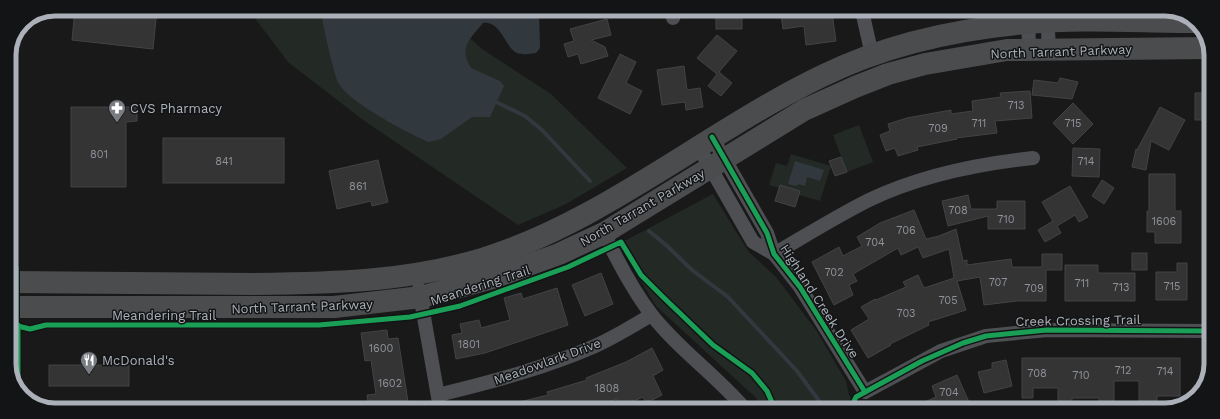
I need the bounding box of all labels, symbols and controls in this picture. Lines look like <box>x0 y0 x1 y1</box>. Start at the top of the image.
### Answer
street label: North Tarrant Parkway <box>990 42 1132 61</box>
pharmacy icon: CVS Pharmacy <box>107 98 127 123</box>
house number: 713 <box>1008 99 1024 112</box>
place label: CVS Pharmacy <box>130 101 222 116</box>
house number: 711 <box>972 117 986 130</box>
house number: 715 <box>1065 117 1081 130</box>
house number: 709 <box>928 122 948 135</box>
house number: 801 <box>90 148 108 161</box>
house number: 841 <box>215 155 233 168</box>
house number: 714 <box>1077 155 1095 168</box>
street label: North Tarrant Parkway <box>577 165 708 249</box>
house number: 861 <box>349 180 367 193</box>
house number: 708 <box>948 204 968 217</box>
house number: 710 <box>997 213 1015 226</box>
house number: 1606 <box>1152 215 1177 228</box>
house number: 706 <box>896 224 916 237</box>
house number: 704 <box>865 236 885 249</box>
street label: Highland Creek Drive <box>777 242 862 361</box>
street label: Meandering Trail <box>428 262 532 309</box>
house number: 702 <box>824 266 844 279</box>
house number: 707 <box>989 276 1007 289</box>
house number: 711 <box>1075 277 1089 290</box>
house number: 715 <box>1164 280 1180 293</box>
house number: 713 <box>1113 281 1129 294</box>
house number: 709 <box>1024 282 1044 295</box>
house number: 705 <box>938 294 958 307</box>
street label: North Tarrant Parkway <box>231 297 373 316</box>
house number: 703 <box>897 307 916 320</box>
street label: Meandering Trail <box>112 308 216 323</box>
street label: Creek Crossing Trail <box>1015 312 1141 329</box>
street label: Meadowlark Drive <box>492 335 603 388</box>
house number: 1801 <box>458 338 480 351</box>
house number: 1600 <box>369 342 393 355</box>
restaurant icon: McDonald's <box>79 350 99 375</box>
place label: McDonald's <box>102 353 175 368</box>
house number: 712 <box>1115 364 1131 377</box>
house number: 714 <box>1156 365 1174 378</box>
house number: 708 <box>1027 367 1047 380</box>
house number: 710 <box>1072 369 1090 382</box>
house number: 1602 <box>378 377 402 390</box>
house number: 1808 <box>595 382 620 395</box>
house number: 704 <box>939 386 959 399</box>

